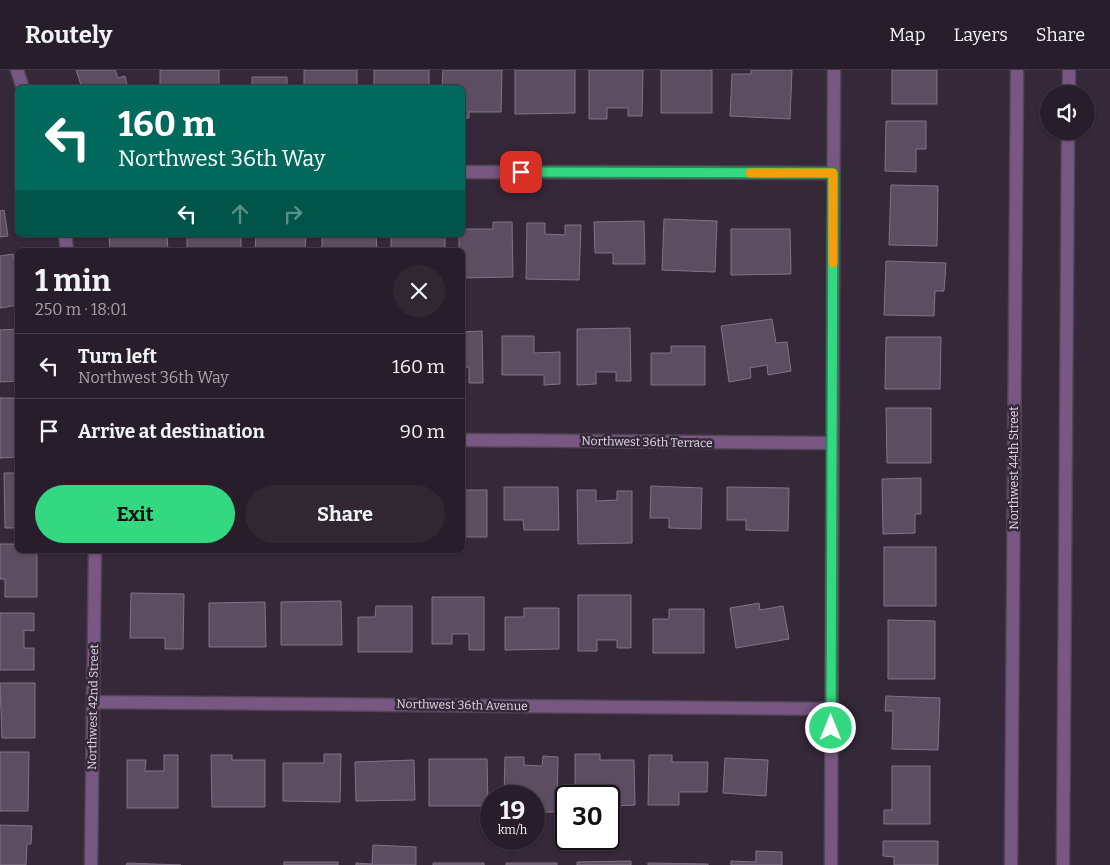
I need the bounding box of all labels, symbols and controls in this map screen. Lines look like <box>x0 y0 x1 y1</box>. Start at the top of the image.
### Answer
text: Routely <box>25 21 112 49</box>
text: Map <box>889 24 925 46</box>
text: Layers <box>953 24 1008 46</box>
text: Share <box>1036 24 1085 46</box>
map controls <box>1040 85 1095 140</box>
button: sound <box>1040 85 1095 140</box>
text: 160 m <box>118 103 216 145</box>
icon: left <box>35 105 100 170</box>
text: Northwest 36th Way <box>118 145 325 172</box>
pin <box>500 151 542 193</box>
icon: arrive <box>507 158 535 186</box>
icon: left <box>173 200 201 228</box>
icon: ahead <box>226 200 254 228</box>
icon: right <box>279 200 307 228</box>
text: 1 min <box>35 263 111 299</box>
button: close <box>393 265 445 317</box>
text: 250 m · 18:01 <box>35 300 127 319</box>
text: Turn left <box>78 345 157 368</box>
icon: left <box>35 352 63 380</box>
text: 160 m <box>392 355 445 378</box>
text: Northwest 36th Way <box>78 368 229 387</box>
street label: Northwest 44th Street <box>1007 406 1021 530</box>
icon: arrive <box>35 417 63 445</box>
text: Arrive at destination <box>78 420 265 443</box>
text: 90 m <box>400 420 445 443</box>
street label: Northwest 36th Terrace <box>581 434 713 450</box>
button: Exit <box>35 485 235 543</box>
button: Share <box>245 485 445 543</box>
street label: Northwest 42nd Street <box>85 643 101 770</box>
street label: Northwest 36th Avenue <box>396 697 528 713</box>
position arrow <box>804 701 856 753</box>
speed limit sign: 30 <box>555 785 620 850</box>
text: 19 <box>500 796 525 826</box>
text: km/h <box>498 823 527 837</box>

